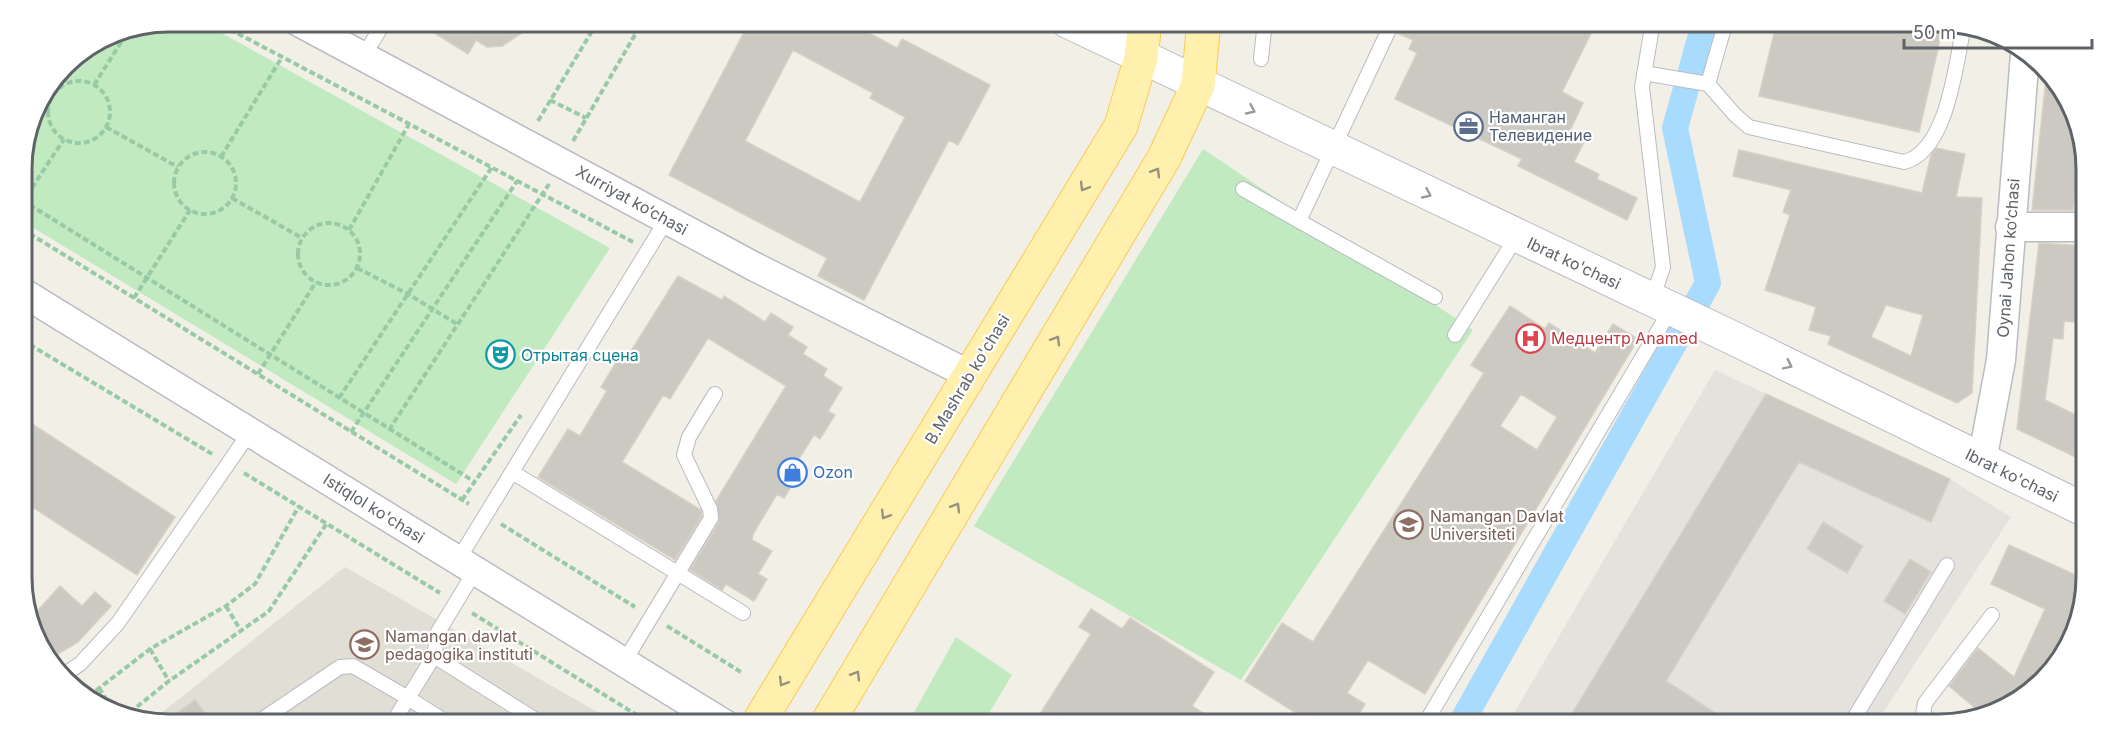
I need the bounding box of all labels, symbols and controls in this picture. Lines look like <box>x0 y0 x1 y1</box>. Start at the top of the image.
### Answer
scale bar <box>1904 12 2092 50</box>
text: 50 m <box>1913 22 1956 43</box>
one-way arrow <box>1244 103 1255 115</box>
place label: Наманган Телевидение <box>1489 107 1592 145</box>
office icon: Наманган Телевидение <box>1452 110 1484 142</box>
street label: Xurriyat ko‘chasi <box>573 161 691 239</box>
one-way arrow <box>1148 168 1160 178</box>
street label: Oynai Jahon ko‘chasi <box>1992 178 2024 338</box>
one-way arrow <box>1080 181 1092 191</box>
one-way arrow <box>1421 186 1432 198</box>
street label: Ibrat ko'chasi <box>1524 233 1624 293</box>
street label: B.Mashrab ko'chasi <box>920 310 1014 448</box>
hospital icon: Медцентр Anamed <box>1514 322 1546 354</box>
place label: Медцентр Anamed <box>1551 328 1698 348</box>
one-way arrow <box>1048 336 1060 346</box>
theatre icon: Отрытая сцена <box>484 339 516 371</box>
place label: Отрытая сцена <box>521 345 639 365</box>
one-way arrow <box>1781 358 1792 370</box>
street label: Ibrat ko'chasi <box>1962 444 2062 506</box>
shop icon: Ozon <box>776 456 808 488</box>
place label: Ozon <box>813 462 853 482</box>
street label: Istiqlol ko'chasi <box>320 469 428 547</box>
one-way arrow <box>949 503 960 513</box>
place label: Namangan Davlat Universiteti <box>1430 506 1564 544</box>
one-way arrow <box>880 509 892 519</box>
school or university icon: Namangan Davlat Universiteti <box>1393 509 1425 541</box>
place label: Namangan davlat pedagogika instituti <box>385 626 533 664</box>
school or university icon: Namangan davlat pedagogika instituti <box>348 629 380 661</box>
one-way arrow <box>849 671 860 681</box>
one-way arrow <box>779 676 791 686</box>

